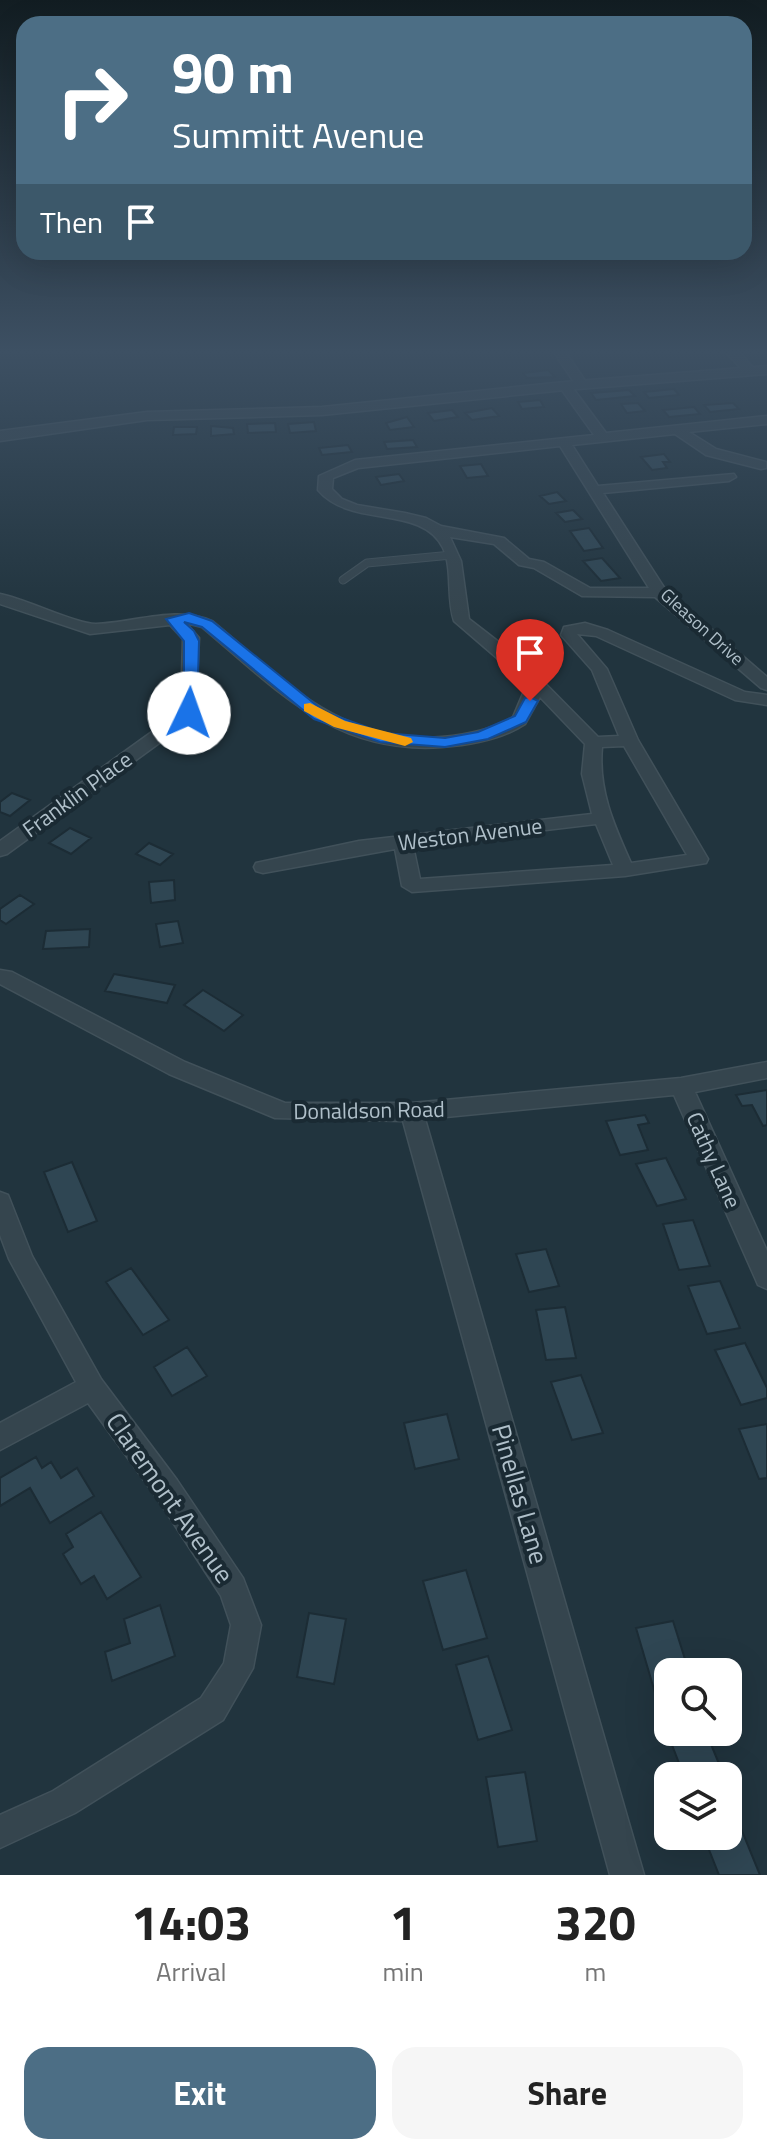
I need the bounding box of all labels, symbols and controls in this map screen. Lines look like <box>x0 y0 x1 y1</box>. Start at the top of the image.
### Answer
text: 90 m <box>172 30 294 115</box>
icon: right <box>40 48 144 152</box>
text: Summitt Avenue <box>172 107 425 162</box>
text: Then <box>40 199 103 245</box>
icon: arrive <box>119 200 163 244</box>
street label: Gleason Drive <box>655 582 750 672</box>
pin <box>496 619 564 701</box>
icon: arrive <box>508 631 552 675</box>
position arrow <box>147 671 231 755</box>
street label: Franklin Place <box>15 743 139 845</box>
street label: Weston Avenue <box>396 808 544 860</box>
street label: Donaldson Road <box>293 1092 445 1128</box>
street label: Cathy Lane <box>678 1106 750 1214</box>
street label: Claremont Avenue <box>97 1404 244 1591</box>
street label: Pinellas Lane <box>482 1419 559 1568</box>
map controls <box>654 1658 742 1850</box>
button: search <box>654 1658 742 1746</box>
button: layers <box>654 1762 742 1850</box>
text: 14:03 <box>131 1886 251 1959</box>
text: 1 <box>390 1886 417 1959</box>
text: 320 <box>555 1886 636 1959</box>
text: Arrival <box>156 1952 226 1991</box>
text: min <box>382 1952 424 1991</box>
text: m <box>585 1952 606 1991</box>
button: Exit <box>24 2047 376 2139</box>
button: Share <box>392 2047 743 2139</box>

